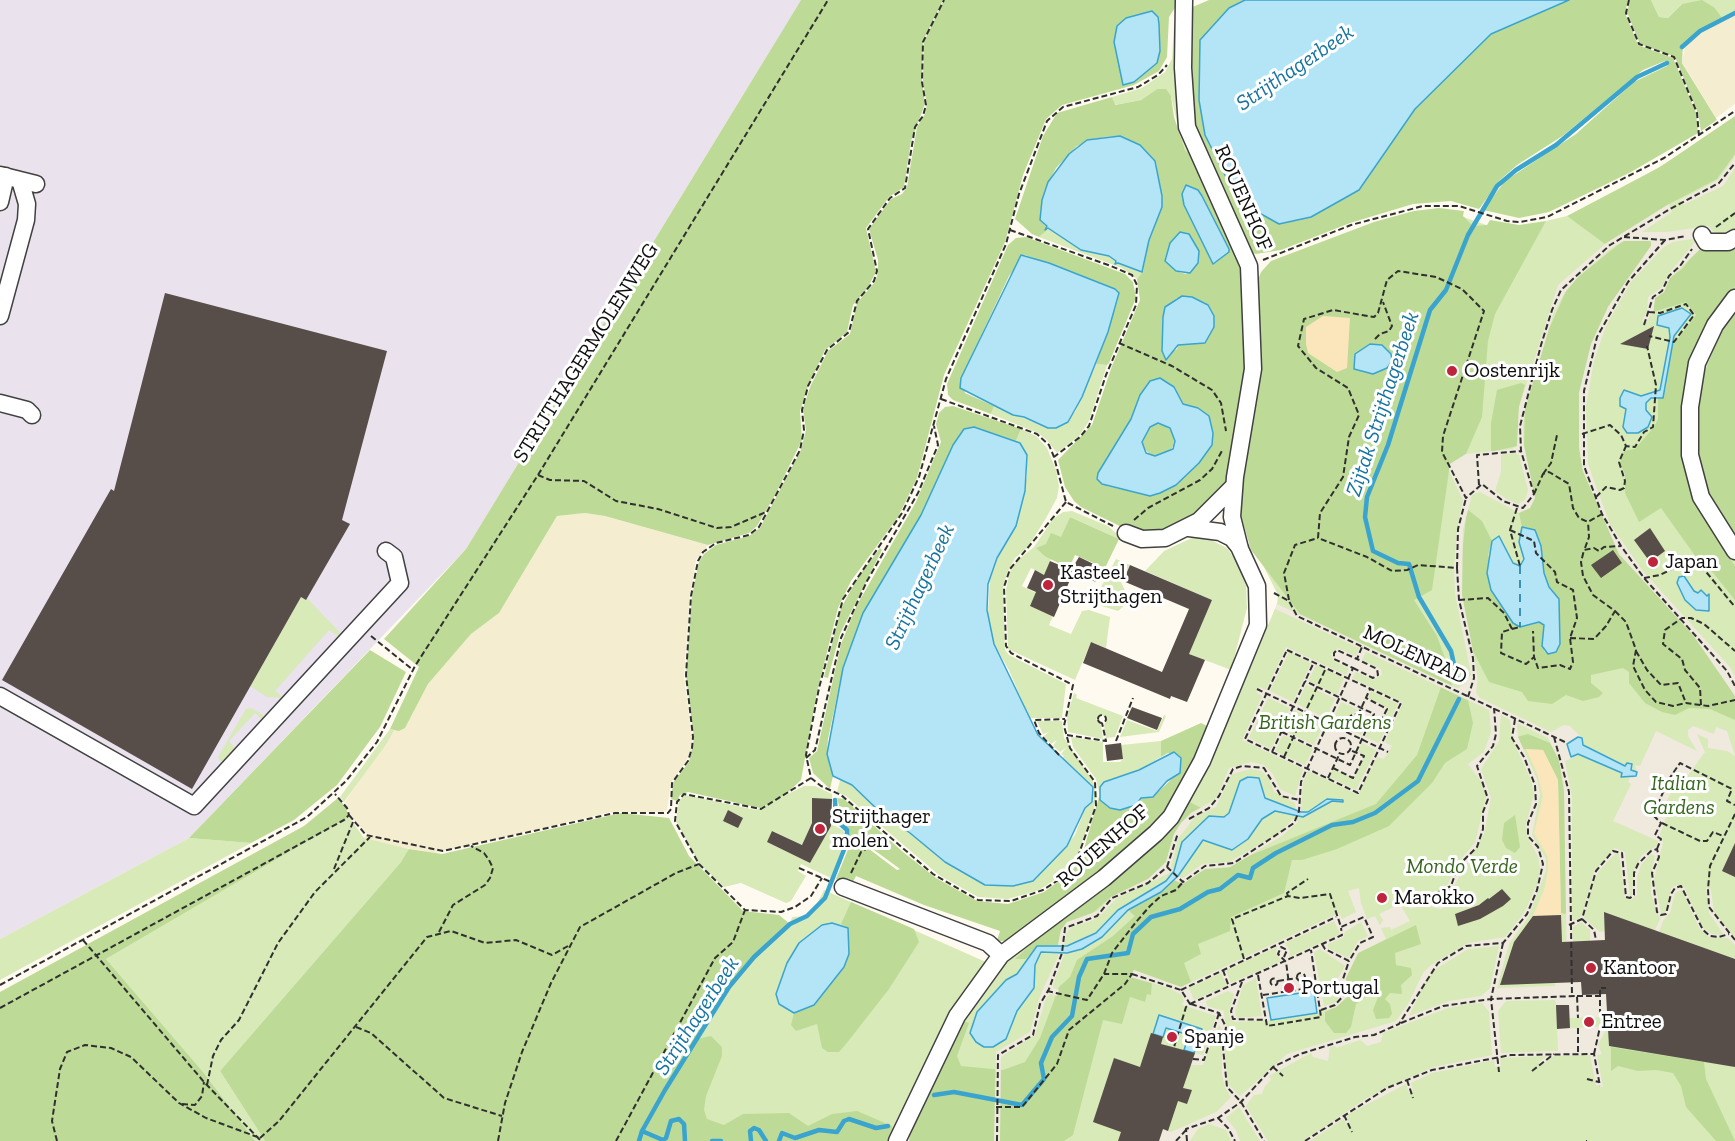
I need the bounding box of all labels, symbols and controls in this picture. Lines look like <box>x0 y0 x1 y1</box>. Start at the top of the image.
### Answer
water label: Strijthagerbeek <box>1231 19 1359 117</box>
street label: ROUENHOF <box>1208 141 1278 255</box>
street label: STRIJTHAGERMOLENWEG <box>508 238 664 468</box>
water label: Zijtak Strijthagerbeek <box>1341 308 1425 500</box>
place label: Oostenrijk <box>1464 358 1560 384</box>
marker: Oostenrijk <box>1445 364 1459 378</box>
water label: Strijthagerbeek <box>879 520 961 654</box>
place label: Japan <box>1665 549 1718 575</box>
marker: Japan <box>1646 555 1660 569</box>
place label: Kasteel Strijthagen <box>1060 560 1162 610</box>
marker: Kasteel Strijthagen <box>1041 578 1055 592</box>
street label: MOLENPAD <box>1359 620 1471 690</box>
park label: British Gardens <box>1259 710 1391 736</box>
park label: Italian Gardens <box>1643 771 1715 821</box>
street label: ROUENHOF <box>1052 799 1154 893</box>
place label: Strijthager molen <box>832 804 931 854</box>
marker: Strijthager molen <box>813 822 827 836</box>
park label: Mondo Verde <box>1406 854 1518 880</box>
place label: Marokko <box>1394 885 1474 911</box>
marker: Marokko <box>1375 891 1389 905</box>
water label: Strijthagerbeek <box>649 952 745 1080</box>
place label: Kantoor <box>1603 955 1677 981</box>
marker: Kantoor <box>1584 961 1598 975</box>
place label: Portugal <box>1301 975 1379 1001</box>
marker: Portugal <box>1282 981 1296 995</box>
place label: Entree <box>1601 1009 1662 1035</box>
marker: Entree <box>1582 1015 1596 1029</box>
place label: Spanje <box>1184 1024 1244 1050</box>
marker: Spanje <box>1165 1030 1179 1044</box>

